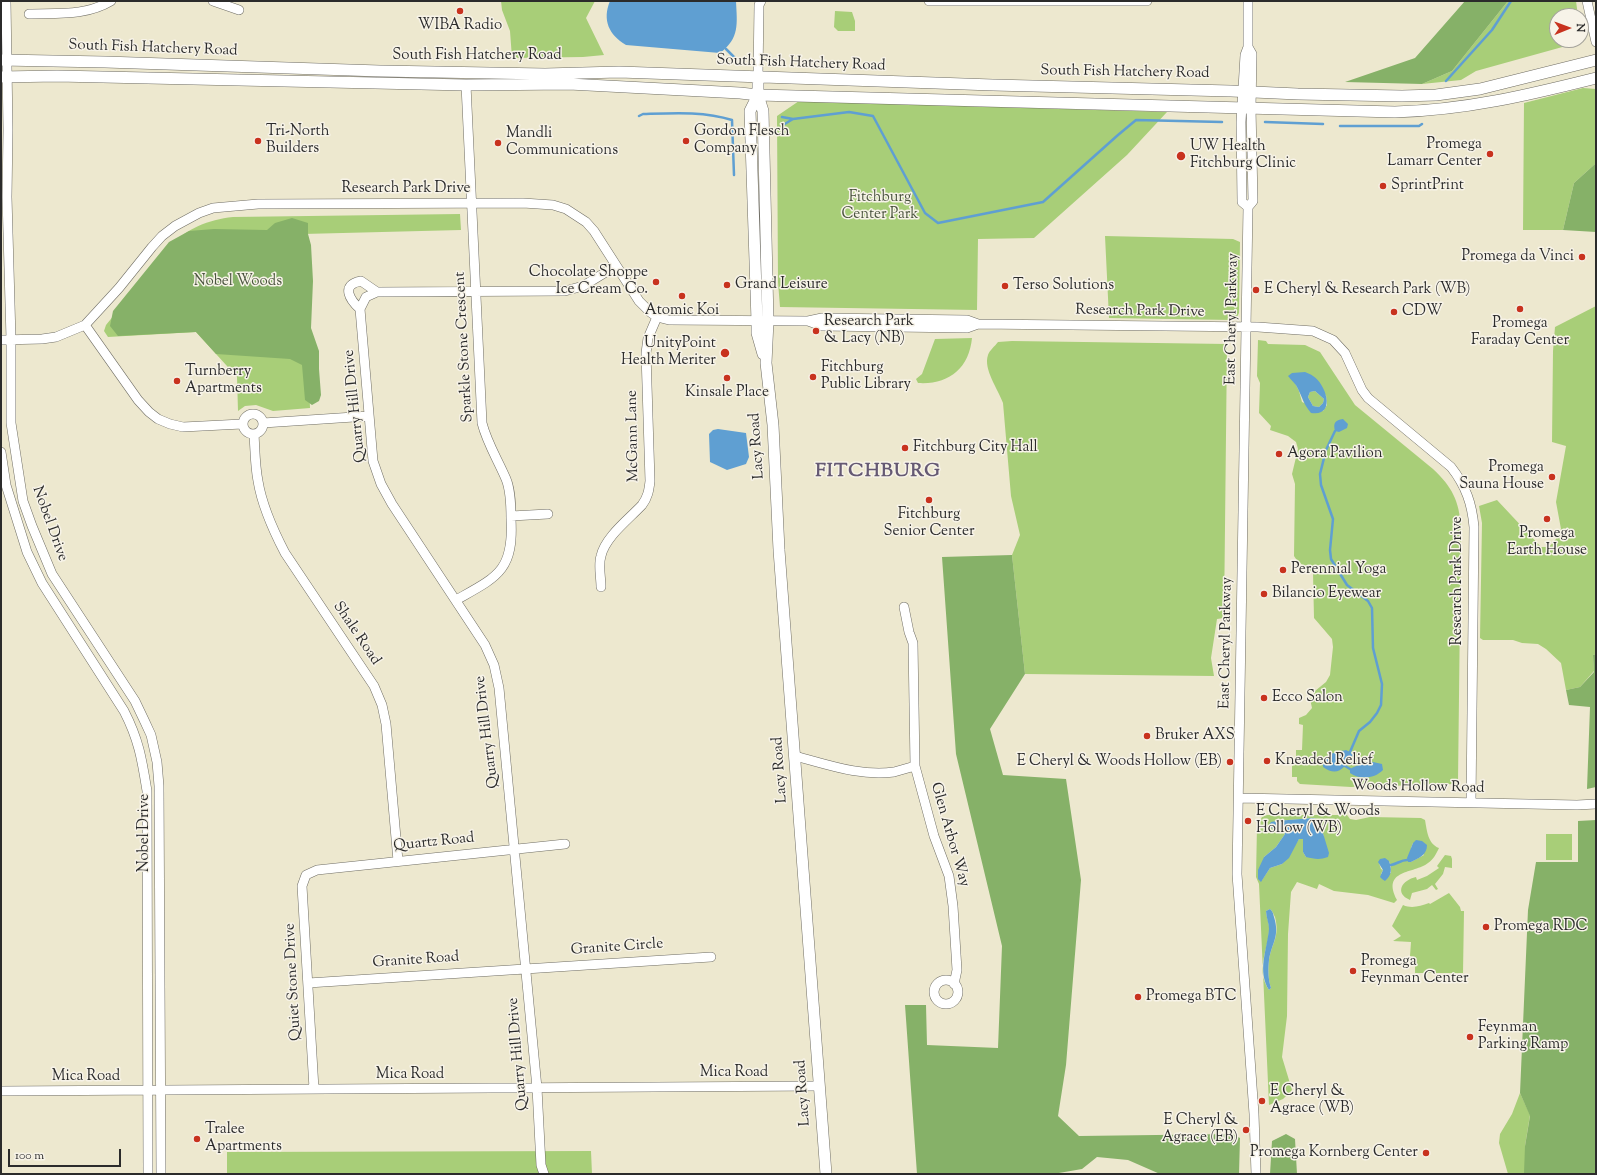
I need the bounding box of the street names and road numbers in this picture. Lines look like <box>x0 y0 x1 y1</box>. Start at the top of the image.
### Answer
street label: South Fish Hatchery Road <box>68 37 238 61</box>
street label: South Fish Hatchery Road <box>392 47 562 65</box>
street label: South Fish Hatchery Road <box>716 52 886 76</box>
street label: South Fish Hatchery Road <box>1040 63 1210 83</box>
street label: Research Park Drive <box>341 180 471 198</box>
street label: East Cheryl Parkway <box>1223 253 1243 385</box>
street label: Sparkle Stone Crescent <box>452 271 478 423</box>
street label: Research Park Drive <box>1075 302 1205 322</box>
street label: Quarry Hill Drive <box>341 349 371 463</box>
street label: McGann Lane <box>624 390 644 482</box>
street label: Lacy Road <box>747 412 769 480</box>
street label: Nobel Drive <box>27 484 71 564</box>
street label: Research Park Drive <box>1449 516 1467 646</box>
street label: East Cheryl Parkway <box>1217 577 1237 709</box>
street label: Shale Road <box>328 599 384 669</box>
street label: Quarry Hill Drive <box>472 675 504 789</box>
street label: Lacy Road <box>770 736 792 804</box>
street label: Woods Hollow Road <box>1351 778 1485 798</box>
street label: Glen Arbor Way <box>925 781 973 889</box>
street label: Nobel Drive <box>136 794 154 872</box>
street label: Quartz Road <box>393 830 475 856</box>
street label: Quiet Stone Drive <box>282 923 306 1041</box>
street label: Granite Circle <box>570 936 664 960</box>
street label: Granite Road <box>372 949 460 973</box>
street label: Quarry Hill Drive <box>505 997 533 1111</box>
street label: Lacy Road <box>793 1059 815 1127</box>
street label: Mica Road <box>700 1064 768 1082</box>
street label: Mica Road <box>376 1066 444 1084</box>
street label: Mica Road <box>52 1068 120 1086</box>

